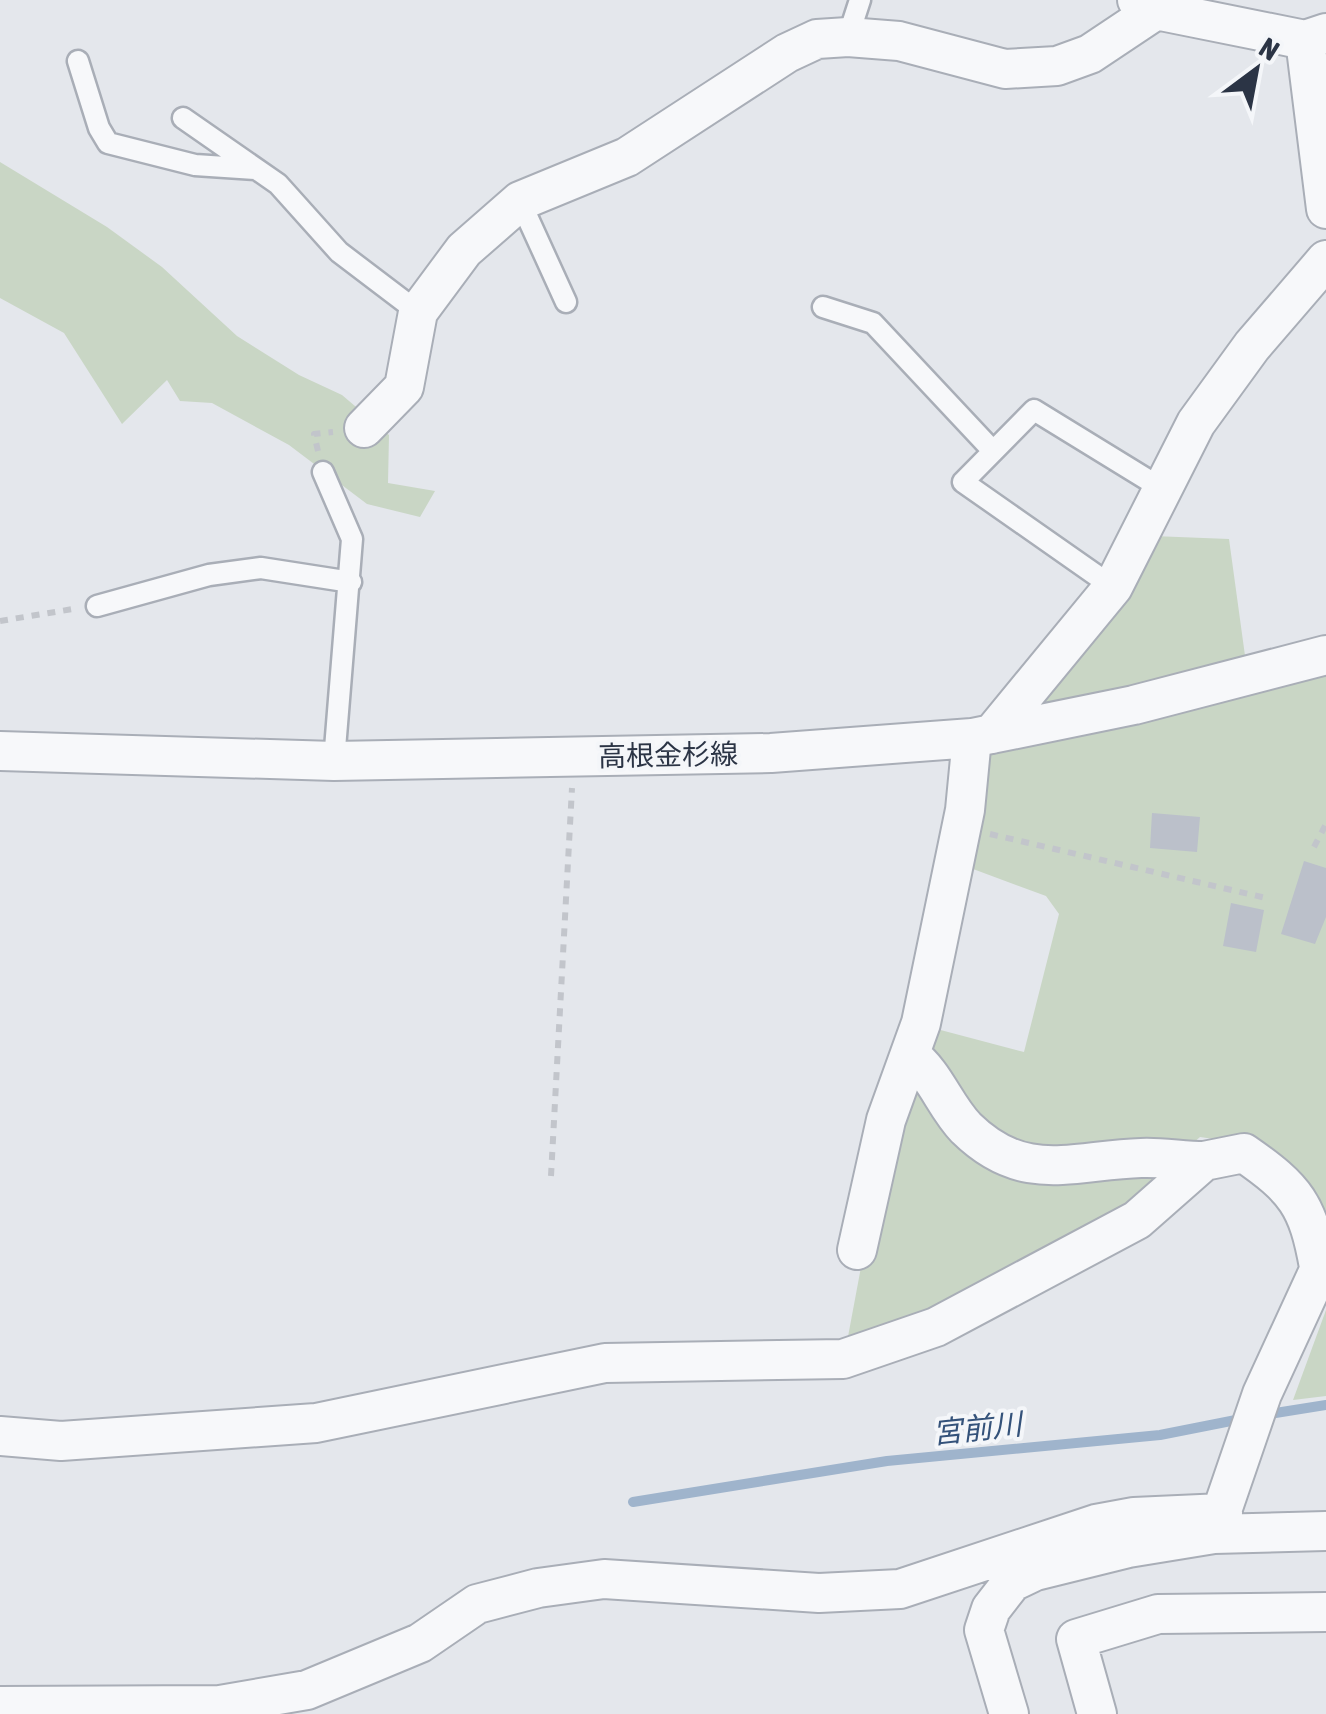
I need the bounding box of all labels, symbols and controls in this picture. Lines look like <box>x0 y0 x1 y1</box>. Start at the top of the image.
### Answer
north arrow <box>1206 20 1306 120</box>
text: N <box>1254 31 1285 67</box>
street label: 高根金杉線 <box>598 738 738 772</box>
water label: 宮前川 <box>930 1406 1027 1450</box>

